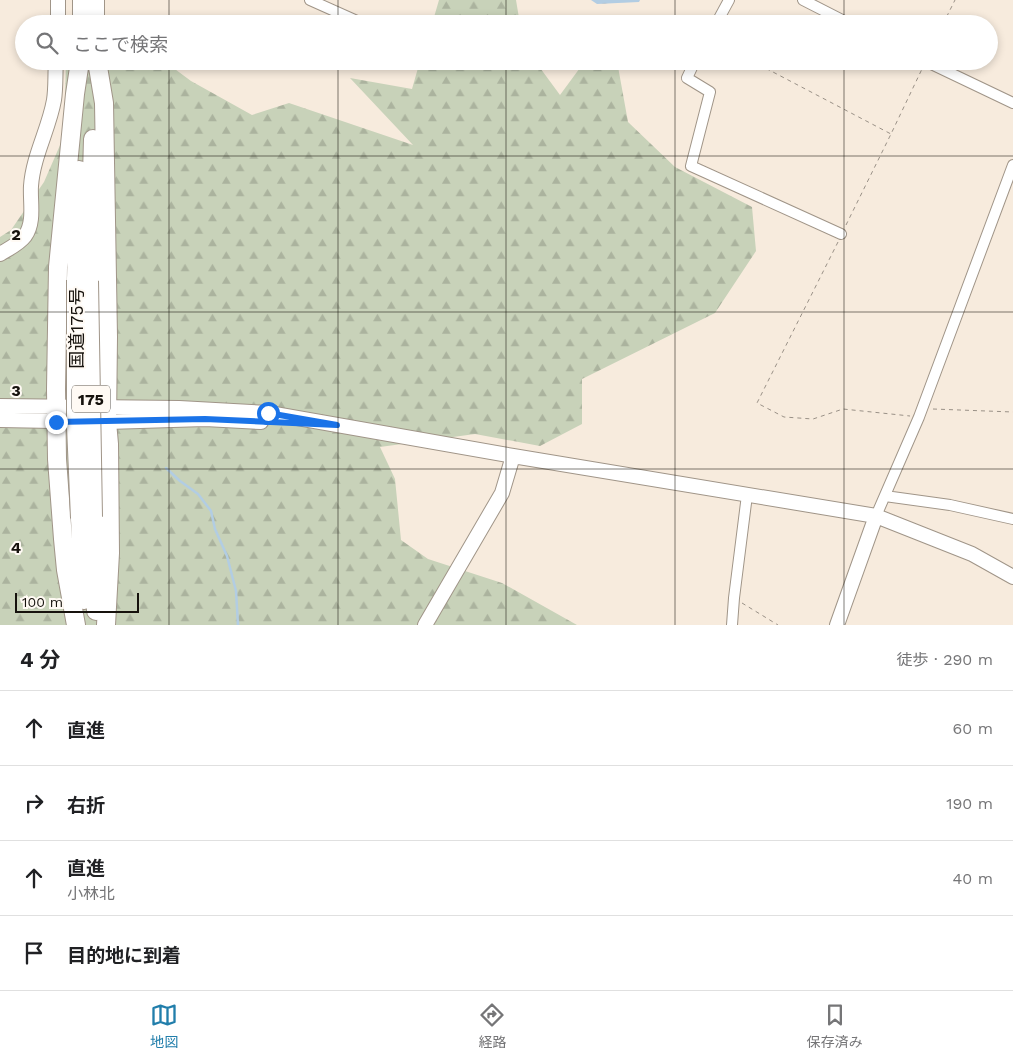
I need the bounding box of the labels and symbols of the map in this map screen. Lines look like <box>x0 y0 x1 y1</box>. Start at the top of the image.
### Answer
text: 2 <box>11 225 21 244</box>
street label: 国道175号 <box>66 287 87 369</box>
text: 3 <box>11 381 21 400</box>
road number: 175 <box>72 386 110 412</box>
route start <box>257 402 280 425</box>
route end <box>45 411 68 434</box>
text: 4 <box>11 538 21 557</box>
scale bar <box>15 590 139 613</box>

